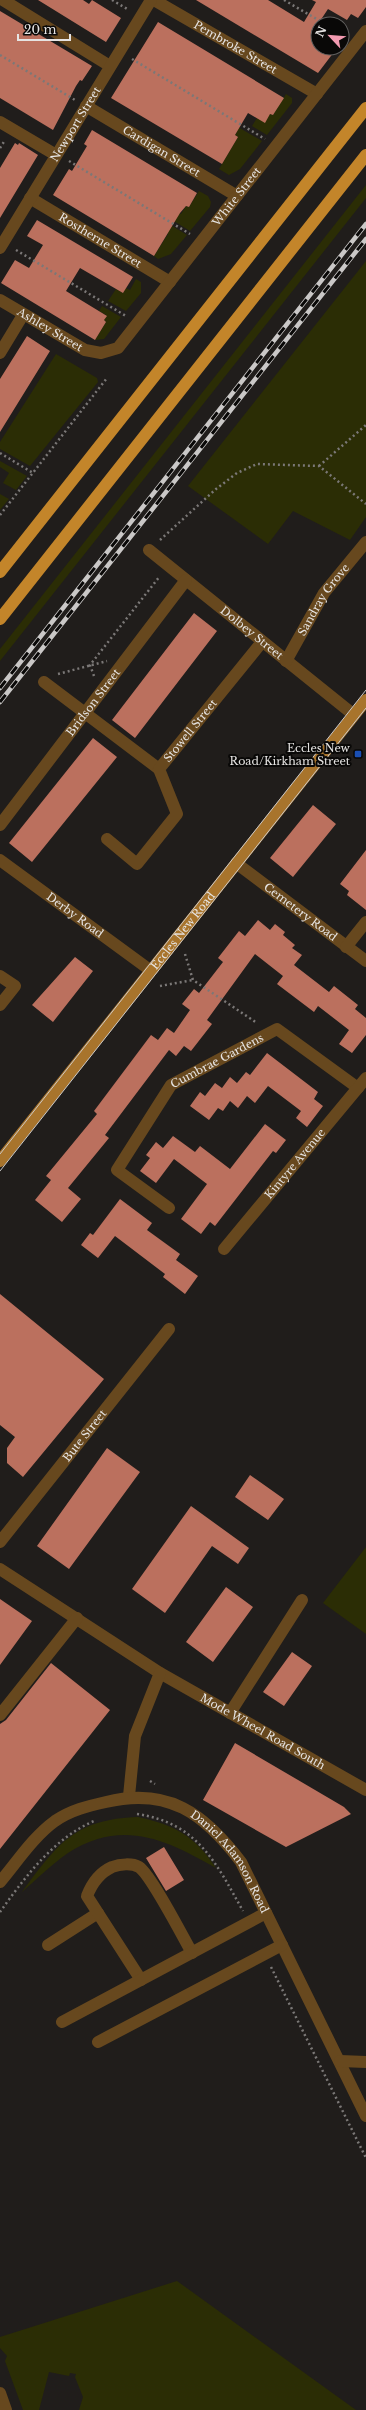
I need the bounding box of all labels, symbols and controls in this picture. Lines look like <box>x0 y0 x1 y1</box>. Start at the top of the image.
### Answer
scale bar <box>18 16 70 42</box>
north arrow <box>310 16 350 56</box>
street label: Pembroke Street <box>191 17 280 77</box>
text: 20 m <box>24 22 56 37</box>
text: N <box>312 23 330 39</box>
street label: Newport Street <box>47 83 104 164</box>
street label: Cardigan Street <box>120 123 204 180</box>
street label: White Street <box>208 163 265 230</box>
street label: Rostherne Street <box>56 210 145 271</box>
street label: Ashley Street <box>14 304 86 355</box>
street label: Sandray Grove <box>295 561 352 638</box>
street label: Dolbey Street <box>217 603 287 663</box>
street label: Bridson Street <box>63 665 124 739</box>
street label: Stowell Street <box>160 696 220 765</box>
place label: Eccles New Road/Kirkham Street <box>230 741 351 768</box>
marker: Eccles New Road/Kirkham Street <box>353 749 363 759</box>
street label: Cemetery Road <box>261 880 341 944</box>
street label: Derby Road <box>44 889 107 941</box>
street label: Eccles New Road <box>148 889 218 972</box>
street label: Cumbrae Gardens <box>168 1030 266 1091</box>
street label: Kintyre Avenue <box>262 1126 328 1202</box>
street label: Bute Street <box>60 1406 110 1464</box>
street label: Mode Wheel Road South <box>198 1690 328 1773</box>
street label: Daniel Adamson Road <box>188 1807 272 1916</box>

